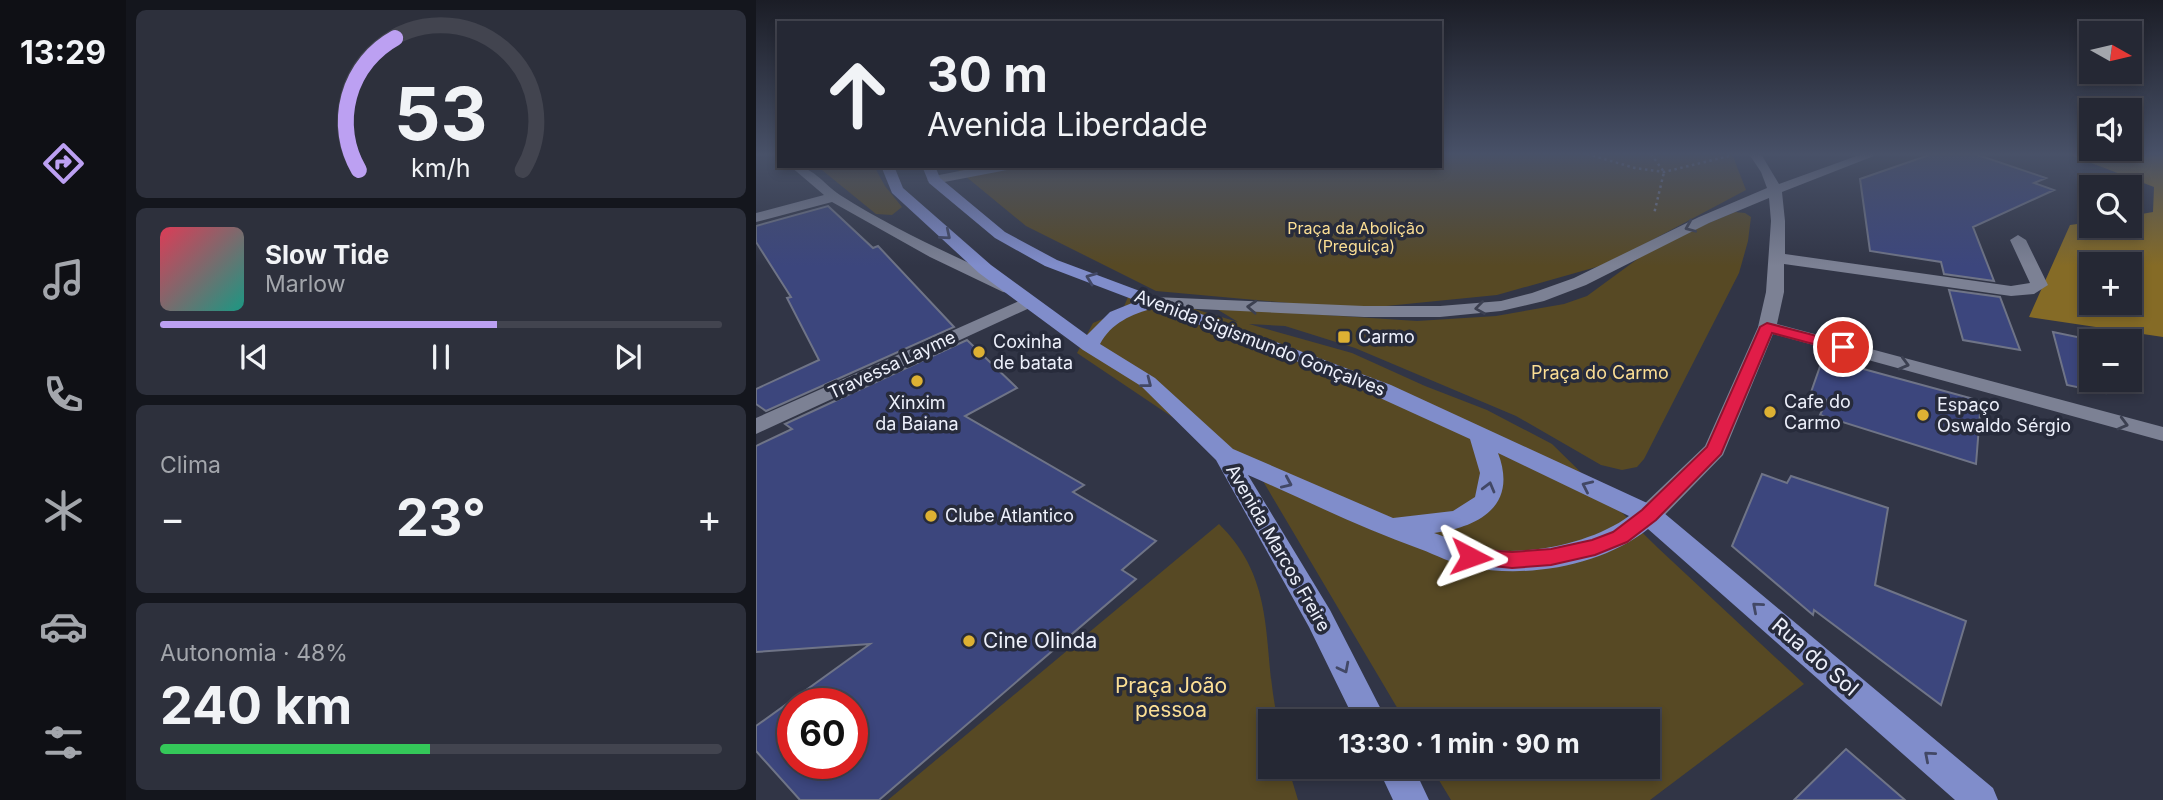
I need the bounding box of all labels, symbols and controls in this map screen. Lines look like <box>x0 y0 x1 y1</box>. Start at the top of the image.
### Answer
north arrow <box>2079 21 2142 84</box>
map controls <box>2079 21 2142 392</box>
text: 13:29 <box>20 33 106 72</box>
text: 30 m <box>927 45 1048 104</box>
icon: ahead <box>812 49 903 140</box>
text: 53 <box>394 69 488 158</box>
button: sound <box>2079 98 2142 161</box>
text: Avenida Liberdade <box>927 105 1208 144</box>
icon: directions <box>39 139 88 188</box>
text: km/h <box>411 153 471 183</box>
button: search <box>2079 175 2142 238</box>
park label: Praça da Abolição (Preguiça) <box>1287 218 1425 256</box>
one-way arrow <box>1685 219 1698 233</box>
one-way arrow <box>938 227 951 239</box>
text: Slow Tide <box>265 239 389 270</box>
button: + <box>2079 252 2142 315</box>
icon: music <box>39 255 88 304</box>
text: Marlow <box>265 270 345 298</box>
one-way arrow <box>1085 273 1097 287</box>
street label: Avenida Sigismundo Gonçalves <box>1132 285 1389 400</box>
one-way arrow <box>1247 300 1258 315</box>
one-way arrow <box>1474 300 1486 315</box>
pin <box>1813 317 1873 377</box>
street label: Travessa Layme <box>825 326 959 403</box>
place label: Carmo <box>1358 326 1415 347</box>
icon: arrive <box>1824 328 1862 366</box>
marker: Carmo <box>1336 329 1352 345</box>
button: − <box>2079 329 2142 392</box>
place label: Coxinha de batata <box>993 331 1073 373</box>
icon: previous <box>235 338 273 376</box>
icon: pause <box>422 338 460 376</box>
icon: next <box>609 338 647 376</box>
marker: Coxinha de batata <box>971 344 987 360</box>
one-way arrow <box>1898 356 1910 370</box>
park label: Praça do Carmo <box>1531 362 1669 383</box>
icon: phone <box>39 370 88 419</box>
marker: Xinxim da Baiana <box>909 373 925 389</box>
one-way arrow <box>1139 375 1152 388</box>
place label: Cafe do Carmo <box>1784 391 1851 433</box>
place label: Xinxim da Baiana <box>875 392 959 434</box>
place label: Espaço Oswaldo Sérgio <box>1937 394 2071 436</box>
marker: Cafe do Carmo <box>1762 404 1778 420</box>
marker: Espaço Oswaldo Sérgio <box>1915 407 1931 423</box>
one-way arrow <box>2117 415 2129 430</box>
text: Clima <box>160 451 221 479</box>
street label: Avenida Marcos Freire <box>1222 460 1335 635</box>
one-way arrow <box>1280 474 1292 488</box>
one-way arrow <box>1582 480 1594 494</box>
one-way arrow <box>1481 481 1495 493</box>
icon: climate <box>39 486 88 535</box>
text: 23° <box>396 486 486 549</box>
text: − <box>160 495 185 541</box>
text: + <box>697 495 722 541</box>
place label: Clube Atlantico <box>945 505 1074 526</box>
marker: Clube Atlantico <box>923 508 939 524</box>
position arrow <box>1434 520 1508 594</box>
icon: car <box>39 602 88 651</box>
one-way arrow <box>1752 603 1765 615</box>
street label: Rua do Sol <box>1767 612 1864 701</box>
place label: Cine Olinda <box>983 628 1097 653</box>
marker: Cine Olinda <box>961 633 977 649</box>
text: Autonomia · 48% <box>160 639 348 667</box>
one-way arrow <box>1336 661 1350 673</box>
park label: Praça João pessoa <box>1115 673 1227 722</box>
text: 240 km <box>160 674 352 737</box>
speed limit sign: 60 <box>777 688 868 779</box>
icon: filters <box>39 718 88 767</box>
text: 13:30 · 1 min · 90 m <box>1338 728 1580 759</box>
one-way arrow <box>1925 752 1938 764</box>

